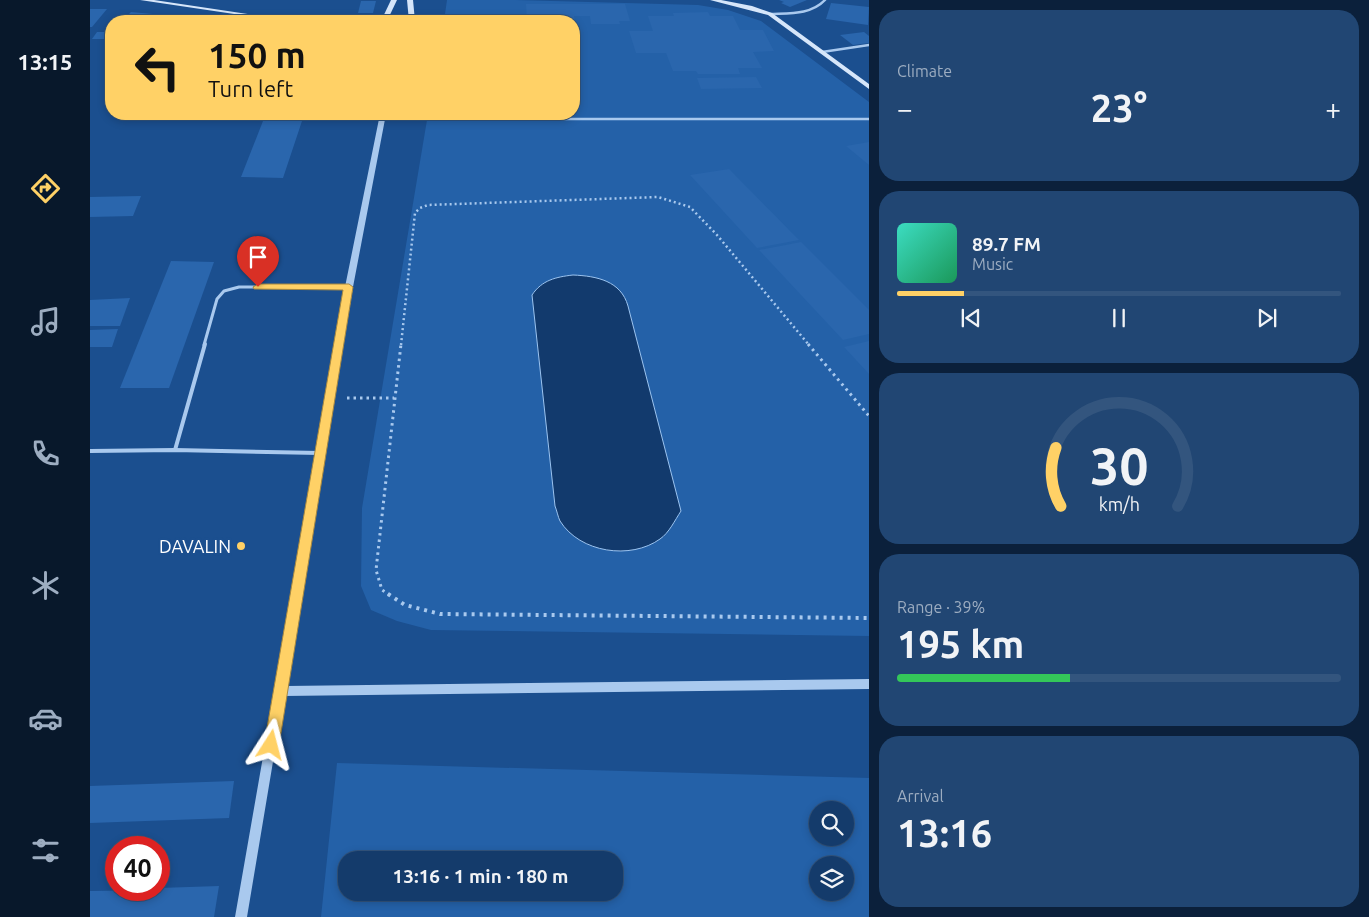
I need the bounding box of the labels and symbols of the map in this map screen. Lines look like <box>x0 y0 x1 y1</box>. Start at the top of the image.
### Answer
pin <box>237 236 279 287</box>
place label: DAVALIN <box>159 536 231 556</box>
marker: DAVALIN <box>235 540 247 552</box>
position arrow <box>244 718 296 770</box>
speed limit sign: 40 <box>105 836 170 901</box>

